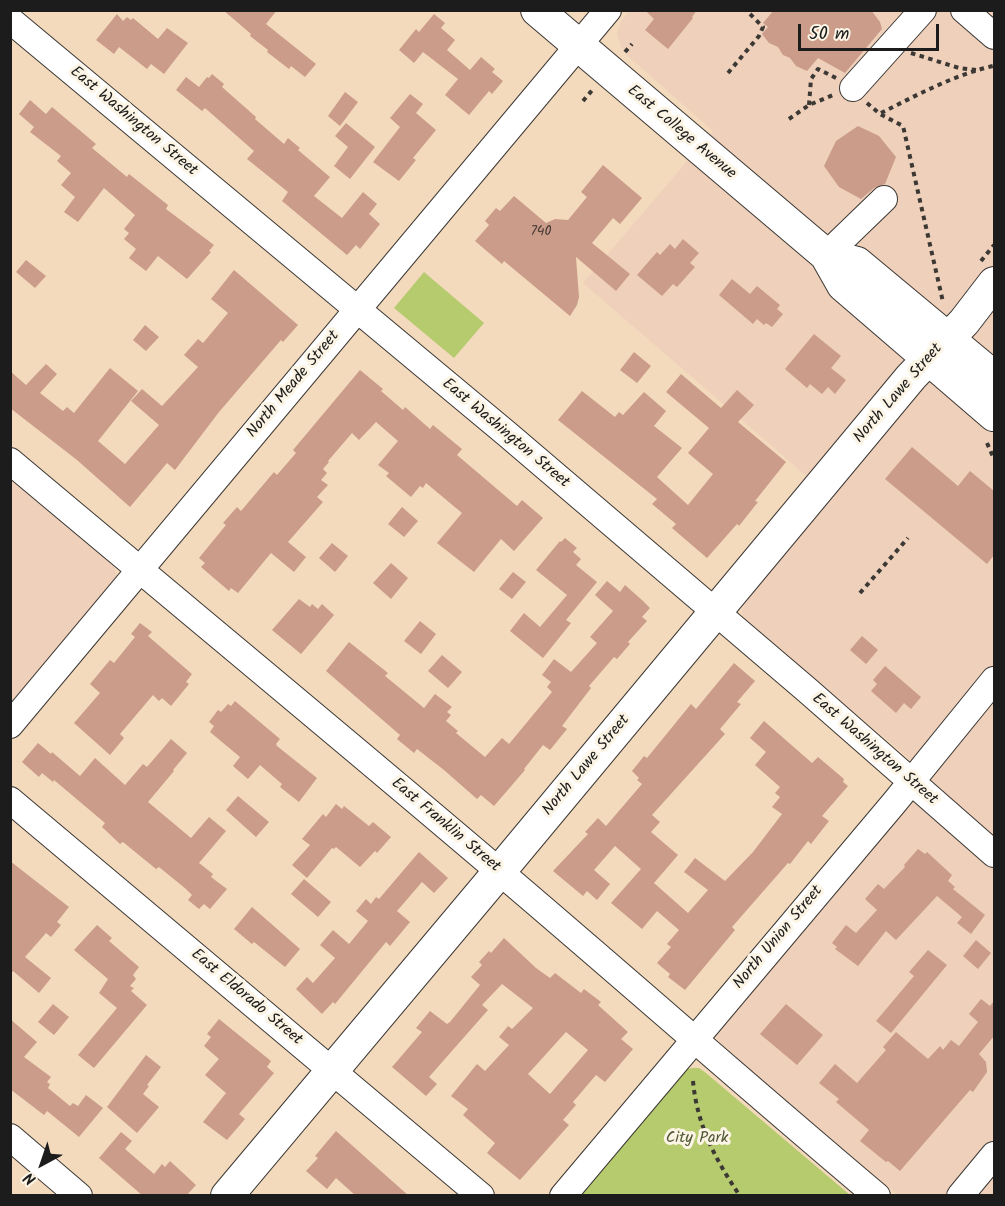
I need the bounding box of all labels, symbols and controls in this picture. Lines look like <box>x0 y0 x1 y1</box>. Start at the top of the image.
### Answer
scale bar <box>801 12 942 50</box>
text: 50 m <box>809 20 849 49</box>
street label: East Washington Street <box>65 63 201 181</box>
street label: East College Avenue <box>623 82 739 184</box>
house number: 740 <box>530 225 552 241</box>
street label: North Meade Street <box>244 327 344 443</box>
street label: North Lawe Street <box>851 340 947 448</box>
street label: East Washington Street <box>437 375 573 493</box>
street label: East Washington Street <box>807 690 941 810</box>
street label: North Lawe Street <box>539 712 635 820</box>
street label: East Franklin Street <box>386 775 504 877</box>
street label: North Union Street <box>730 882 828 994</box>
street label: East Eldorado Street <box>186 946 306 1050</box>
park label: City Park <box>666 1129 728 1149</box>
north arrow <box>12 1134 72 1194</box>
text: N <box>18 1165 42 1191</box>

